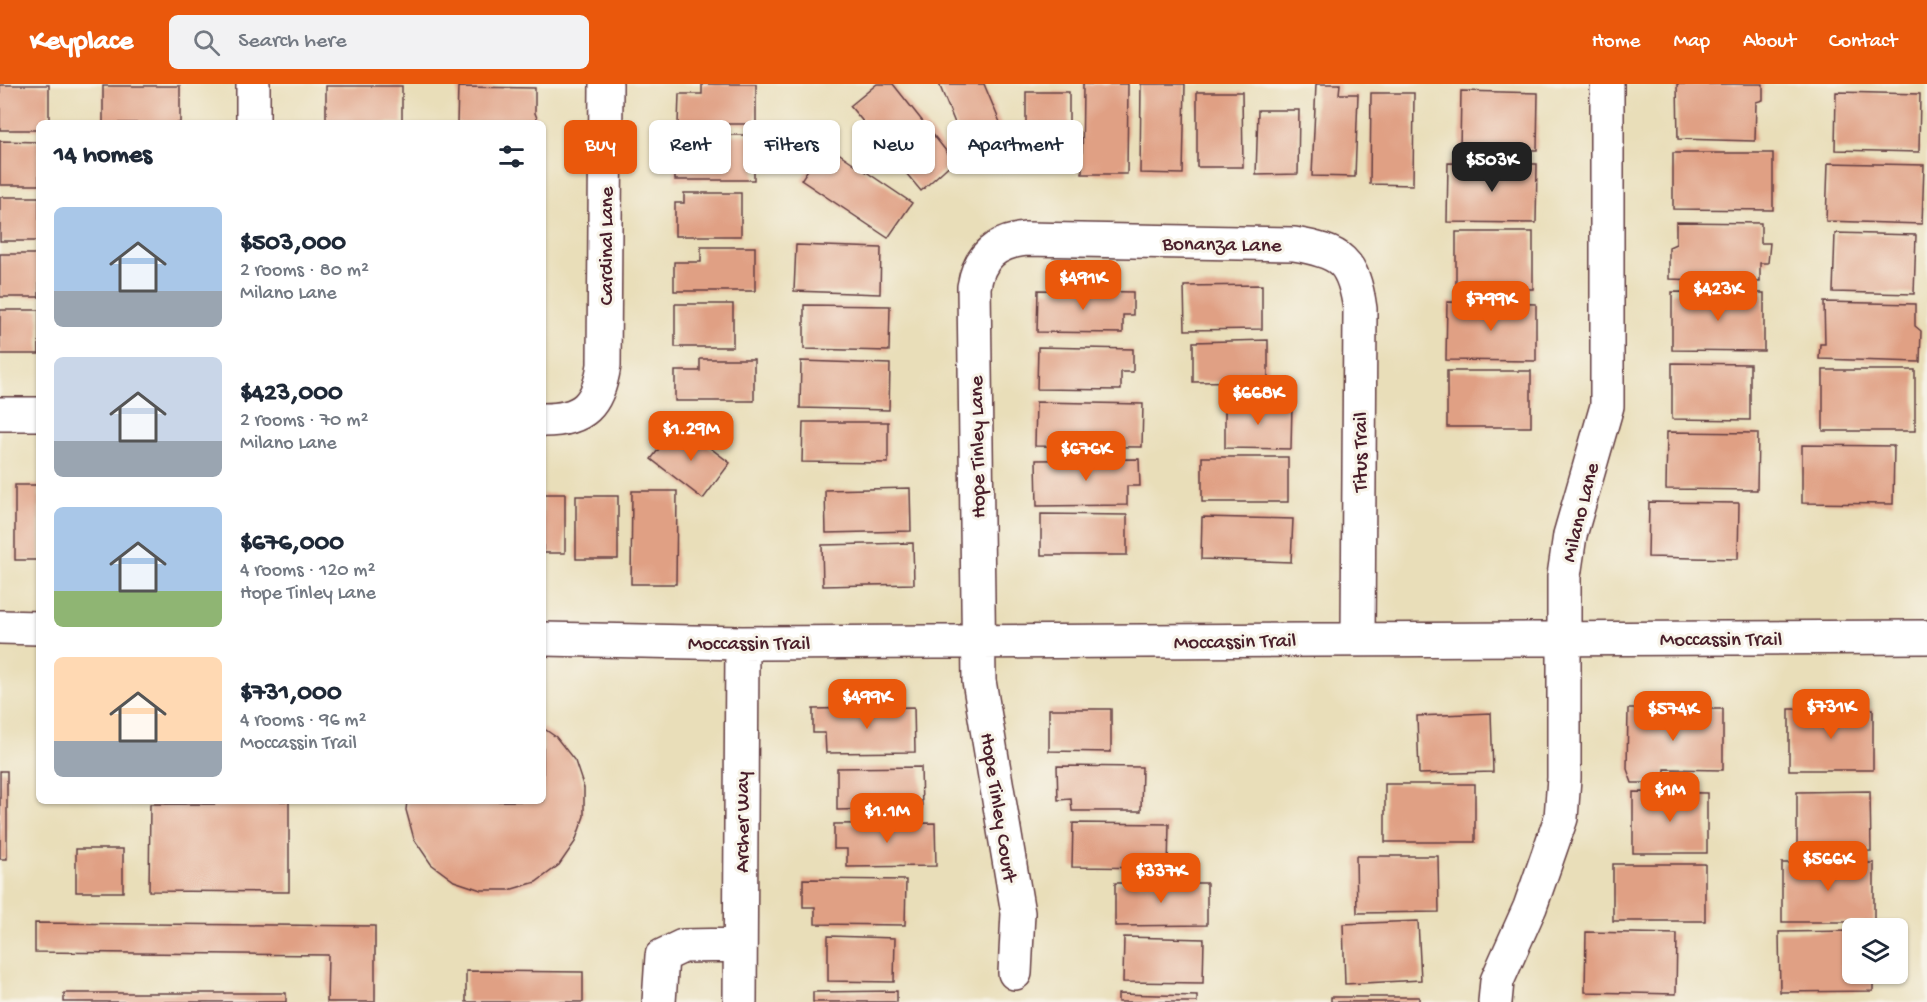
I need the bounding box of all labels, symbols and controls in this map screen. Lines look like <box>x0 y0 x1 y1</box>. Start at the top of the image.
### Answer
search box <box>169 15 589 69</box>
text: Keyplace <box>30 26 133 59</box>
icon: search <box>190 26 223 59</box>
text: Search here <box>238 29 347 55</box>
text: Home <box>1592 30 1640 55</box>
text: Map <box>1673 30 1710 55</box>
text: About <box>1743 30 1796 55</box>
text: Contact <box>1829 30 1897 55</box>
chip: Buy <box>564 120 637 174</box>
chip: Rent <box>649 120 731 174</box>
chip: Filters <box>743 120 840 174</box>
chip: New <box>852 120 935 174</box>
chip: Apartment <box>947 120 1083 174</box>
icon: filters <box>495 140 528 173</box>
text: 14 homes <box>54 141 152 172</box>
pin: $503K <box>1450 142 1534 193</box>
text: $503K <box>1466 150 1518 173</box>
street label: Cardinal Lane <box>596 185 621 305</box>
text: $503,000 <box>240 229 346 260</box>
icon: home <box>102 231 174 303</box>
street label: Bonanza Lane <box>1161 233 1283 260</box>
text: 2 rooms · 80 m² <box>240 260 369 283</box>
pin: $491K <box>1041 260 1125 311</box>
text: $491K <box>1059 268 1107 291</box>
pin: $423K <box>1676 271 1760 322</box>
text: $423K <box>1693 279 1743 302</box>
pin: $799K <box>1449 281 1533 332</box>
text: Milano Lane <box>240 283 337 306</box>
text: $799K <box>1466 289 1516 312</box>
street label: Hope Tinley Lane <box>966 374 993 518</box>
pin: $668K <box>1216 375 1300 426</box>
text: $423,000 <box>240 379 343 410</box>
icon: home <box>102 381 174 453</box>
text: $668K <box>1232 383 1284 406</box>
text: 2 rooms · 70 m² <box>240 410 368 433</box>
pin: $1.29M <box>642 411 740 462</box>
street label: Titus Trail <box>1350 412 1375 493</box>
text: $1.29M <box>662 419 720 442</box>
pin: $676K <box>1044 431 1128 482</box>
text: Milano Lane <box>240 433 337 456</box>
text: $676K <box>1061 439 1111 462</box>
street label: Milano Lane <box>1558 459 1607 565</box>
text: $676,000 <box>240 529 344 560</box>
icon: home <box>102 531 174 603</box>
text: 4 rooms · 120 m² <box>240 560 375 583</box>
text: Hope Tinley Lane <box>240 583 376 606</box>
street label: Moccassin Trail <box>1660 629 1782 654</box>
street label: Moccassin Trail <box>1173 630 1297 657</box>
street label: Moccassin Trail <box>688 633 810 658</box>
text: $731,000 <box>240 679 342 710</box>
pin: $499K <box>825 679 909 730</box>
icon: home <box>102 681 174 753</box>
text: $499K <box>842 687 892 710</box>
pin: $731K <box>1789 689 1873 740</box>
pin: $574K <box>1631 691 1715 742</box>
text: $731K <box>1807 697 1855 720</box>
text: $574K <box>1648 699 1698 722</box>
text: 4 rooms · 96 m² <box>240 710 366 733</box>
street label: Hope Tinley Court <box>972 731 1021 886</box>
text: Moccassin Trail <box>240 733 357 756</box>
street label: Archer Way <box>732 771 757 873</box>
pin: $1M <box>1641 772 1699 823</box>
text: $1M <box>1655 780 1685 803</box>
pin: $1.1M <box>845 793 929 844</box>
text: $1.1M <box>864 801 910 824</box>
pin: $566K <box>1786 841 1870 892</box>
text: $566K <box>1803 849 1853 872</box>
pin: $337K <box>1119 853 1203 904</box>
text: $337K <box>1135 861 1187 884</box>
map controls <box>1842 918 1908 984</box>
button: layers <box>1842 918 1908 984</box>

